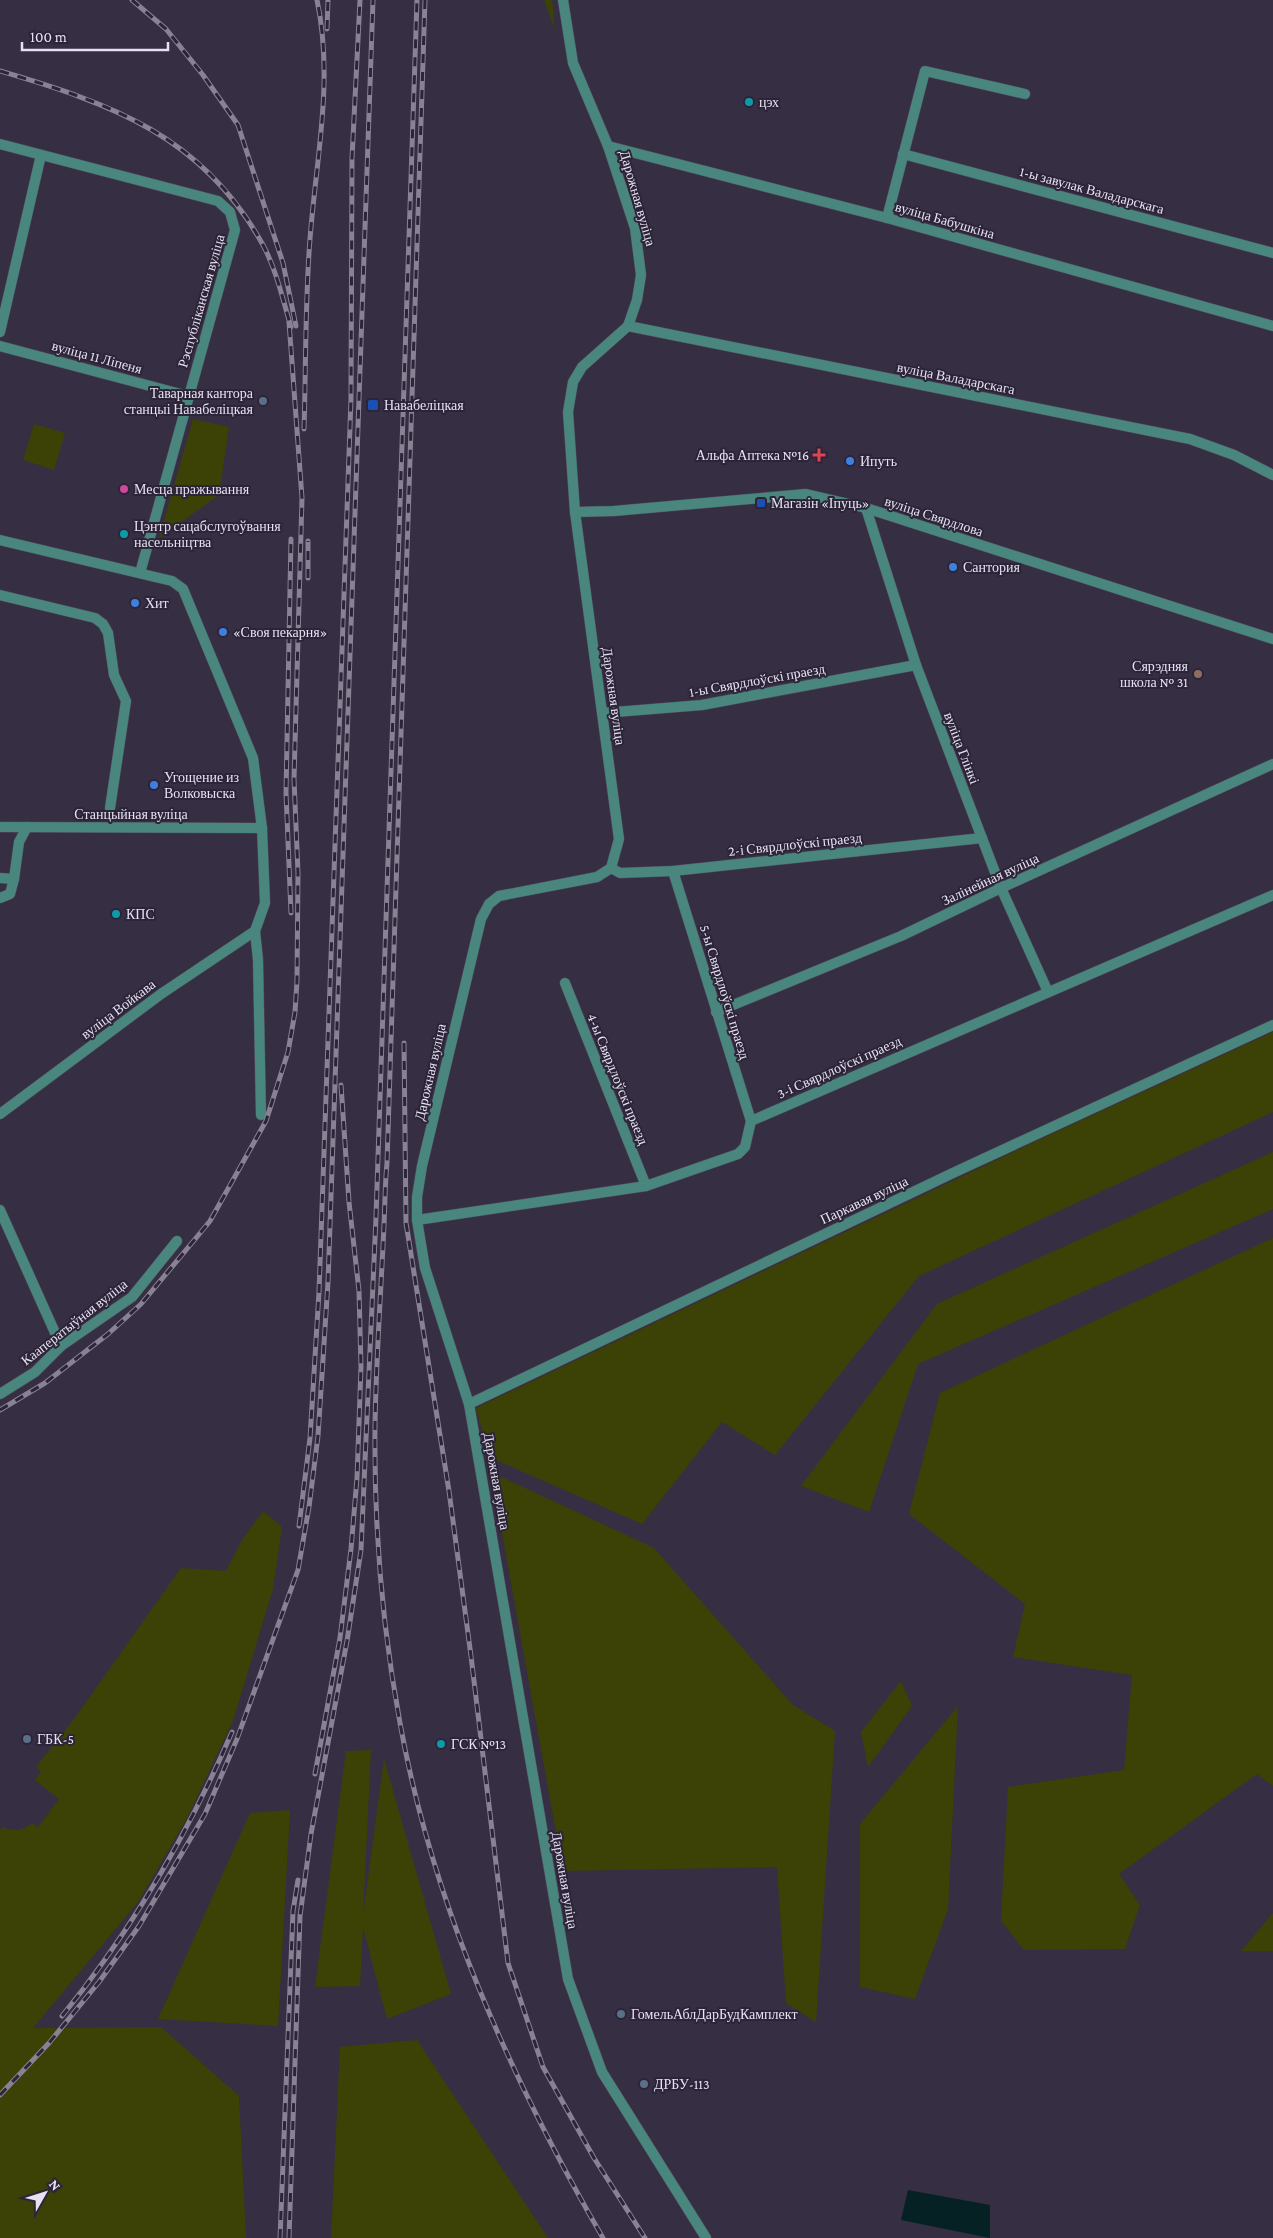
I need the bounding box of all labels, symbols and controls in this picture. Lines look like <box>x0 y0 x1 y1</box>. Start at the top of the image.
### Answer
scale bar <box>22 20 169 52</box>
text: 100 m <box>30 29 67 45</box>
place label: цэх <box>759 94 779 110</box>
marker: цэх <box>743 96 755 108</box>
street label: Дарожная вуліца <box>617 148 660 249</box>
street label: 1-ы завулак Валадарскага <box>1018 163 1167 217</box>
street label: вуліца Бабушкіна <box>893 198 997 242</box>
street label: Рэспубліканская вуліца <box>174 232 228 369</box>
street label: вуліца 11 Ліпеня <box>50 337 144 377</box>
street label: вуліца Валадарскага <box>896 359 1017 397</box>
place label: Таварная кантора станцыі Навабеліцкая <box>124 385 254 417</box>
marker: Таварная кантора станцыі Навабеліцкая <box>257 395 269 407</box>
place label: Навабеліцкая <box>384 397 464 413</box>
marker: Навабеліцкая <box>366 398 380 412</box>
place label: Альфа Аптека №16 <box>696 447 809 463</box>
marker: Альфа Аптека №16 <box>813 449 825 461</box>
place label: Ипуть <box>860 453 897 469</box>
marker: Ипуть <box>844 455 856 467</box>
place label: Месца пражывання <box>134 481 250 497</box>
marker: Месца пражывання <box>118 483 130 495</box>
street label: вуліца Свярдлова <box>883 493 986 540</box>
place label: Магазін «Іпуць» <box>771 495 869 511</box>
marker: Магазін «Іпуць» <box>755 497 767 509</box>
place label: Цэнтр сацабслугоўвання насельніцтва <box>134 518 281 550</box>
marker: Цэнтр сацабслугоўвання насельніцтва <box>118 528 130 540</box>
place label: Сантория <box>963 559 1020 575</box>
marker: Сантория <box>947 561 959 573</box>
place label: Хит <box>145 595 169 611</box>
marker: Хит <box>129 597 141 609</box>
place label: «Своя пекарня» <box>233 624 327 640</box>
marker: «Своя пекарня» <box>217 626 229 638</box>
street label: Дарожная вуліца <box>599 646 629 747</box>
place label: Сярэдняя школа № 31 <box>1120 658 1189 690</box>
street label: 1-ы Свярдлоўскі праезд <box>688 660 826 700</box>
marker: Сярэдняя школа № 31 <box>1192 668 1204 680</box>
street label: вуліца Глінкі <box>941 710 983 786</box>
place label: Угощение из Волковыска <box>164 769 239 801</box>
marker: Угощение из Волковыска <box>148 779 160 791</box>
street label: Станцыйная вуліца <box>74 806 188 822</box>
street label: 2-і Свярдлоўскі праезд <box>727 829 863 859</box>
street label: Залінейная вуліца <box>939 849 1042 909</box>
place label: КПС <box>126 906 155 922</box>
marker: КПС <box>110 908 122 920</box>
street label: 5-ы Свярдлоўскі праезд <box>697 923 753 1061</box>
street label: вуліца Войкава <box>78 975 159 1042</box>
street label: 4-ы Свярдлоўскі праезд <box>584 1011 652 1147</box>
street label: Дарожная вуліца <box>411 1021 449 1122</box>
street label: 3-і Свярдлоўскі праезд <box>774 1032 904 1102</box>
street label: Паркавая вуліца <box>818 1172 911 1227</box>
street label: Кааператыўная вуліца <box>18 1275 131 1368</box>
street label: Дарожная вуліца <box>481 1431 514 1532</box>
place label: ГБК-5 <box>37 1731 74 1747</box>
marker: ГБК-5 <box>21 1733 33 1745</box>
place label: ГСК №13 <box>451 1736 506 1752</box>
marker: ГСК №13 <box>435 1738 447 1750</box>
street label: Дарожная вуліца <box>549 1830 582 1931</box>
place label: ГомельАблДарБудКамплект <box>631 2006 798 2022</box>
marker: ГомельАблДарБудКамплект <box>615 2008 627 2020</box>
place label: ДРБУ-113 <box>654 2076 710 2092</box>
marker: ДРБУ-113 <box>638 2078 650 2090</box>
north arrow <box>20 2168 70 2218</box>
text: N <box>46 2176 65 2194</box>

